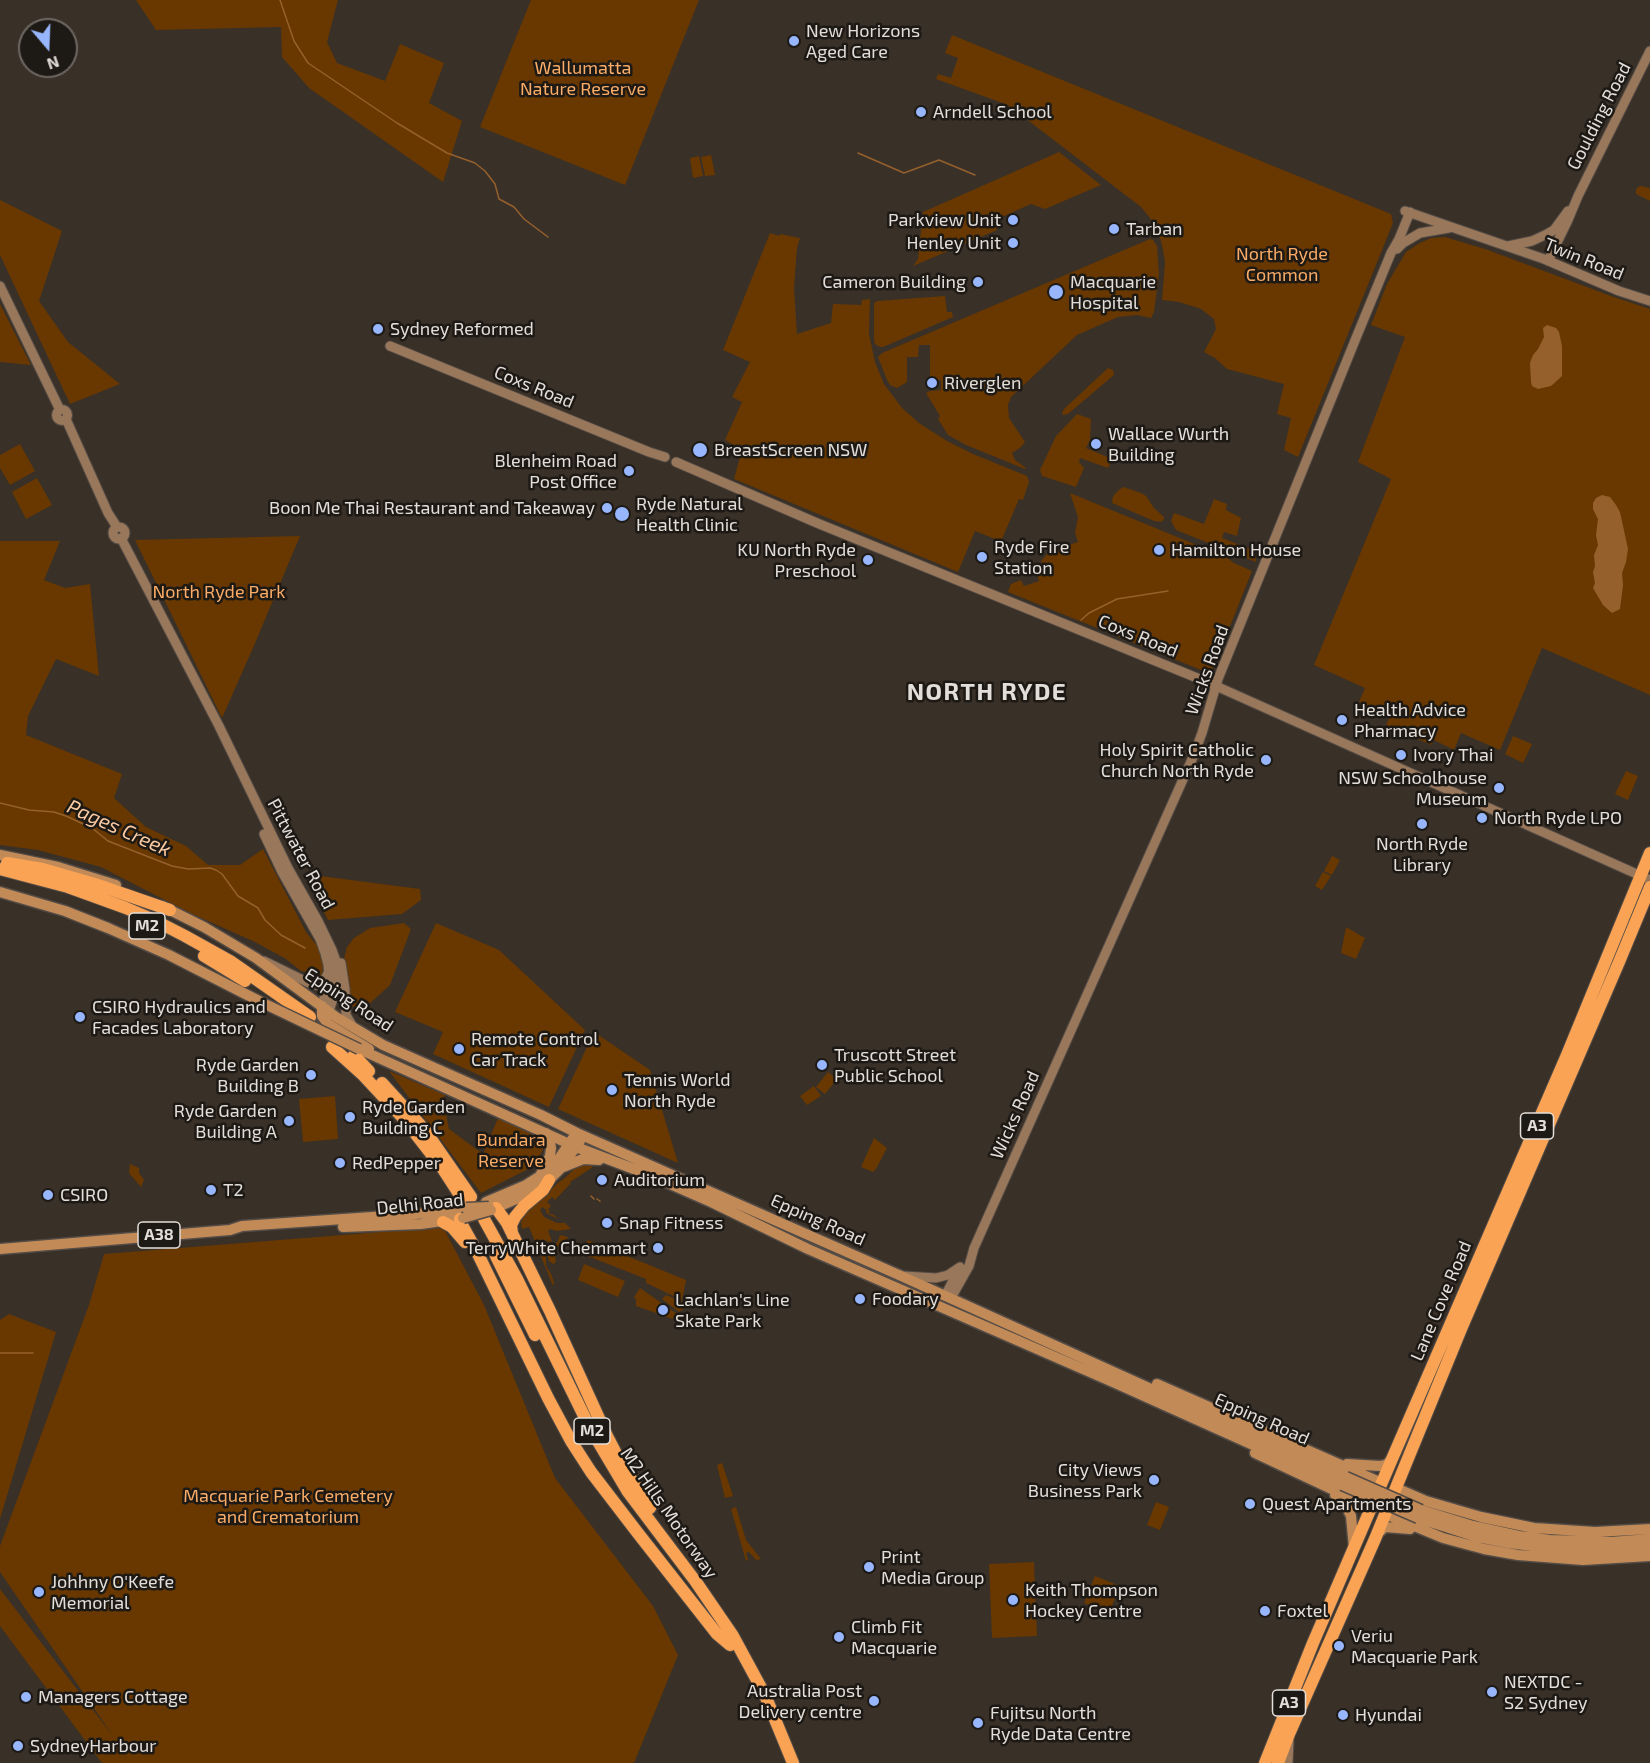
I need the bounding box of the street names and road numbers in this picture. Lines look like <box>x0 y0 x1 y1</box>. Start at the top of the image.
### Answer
street label: Goulding Road <box>1563 59 1635 173</box>
street label: Twin Road <box>1541 233 1627 285</box>
street label: Coxs Road <box>491 361 577 413</box>
street label: Coxs Road <box>1095 610 1181 662</box>
street label: Wicks Road <box>1181 622 1233 718</box>
street label: Pittwater Road <box>263 795 339 913</box>
road number: M2 <box>129 913 165 939</box>
street label: Epping Road <box>301 963 397 1037</box>
street label: Wicks Road <box>986 1068 1044 1162</box>
road number: A3 <box>1520 1113 1554 1139</box>
street label: Delhi Road <box>375 1189 465 1219</box>
street label: Epping Road <box>767 1190 869 1250</box>
road number: A38 <box>138 1222 180 1248</box>
street label: Lane Cove Road <box>1406 1238 1476 1364</box>
street label: Epping Road <box>1211 1389 1313 1449</box>
road number: M2 <box>574 1418 610 1444</box>
street label: M2 Hills Motorway <box>616 1443 722 1583</box>
road number: A3 <box>1272 1690 1306 1716</box>

